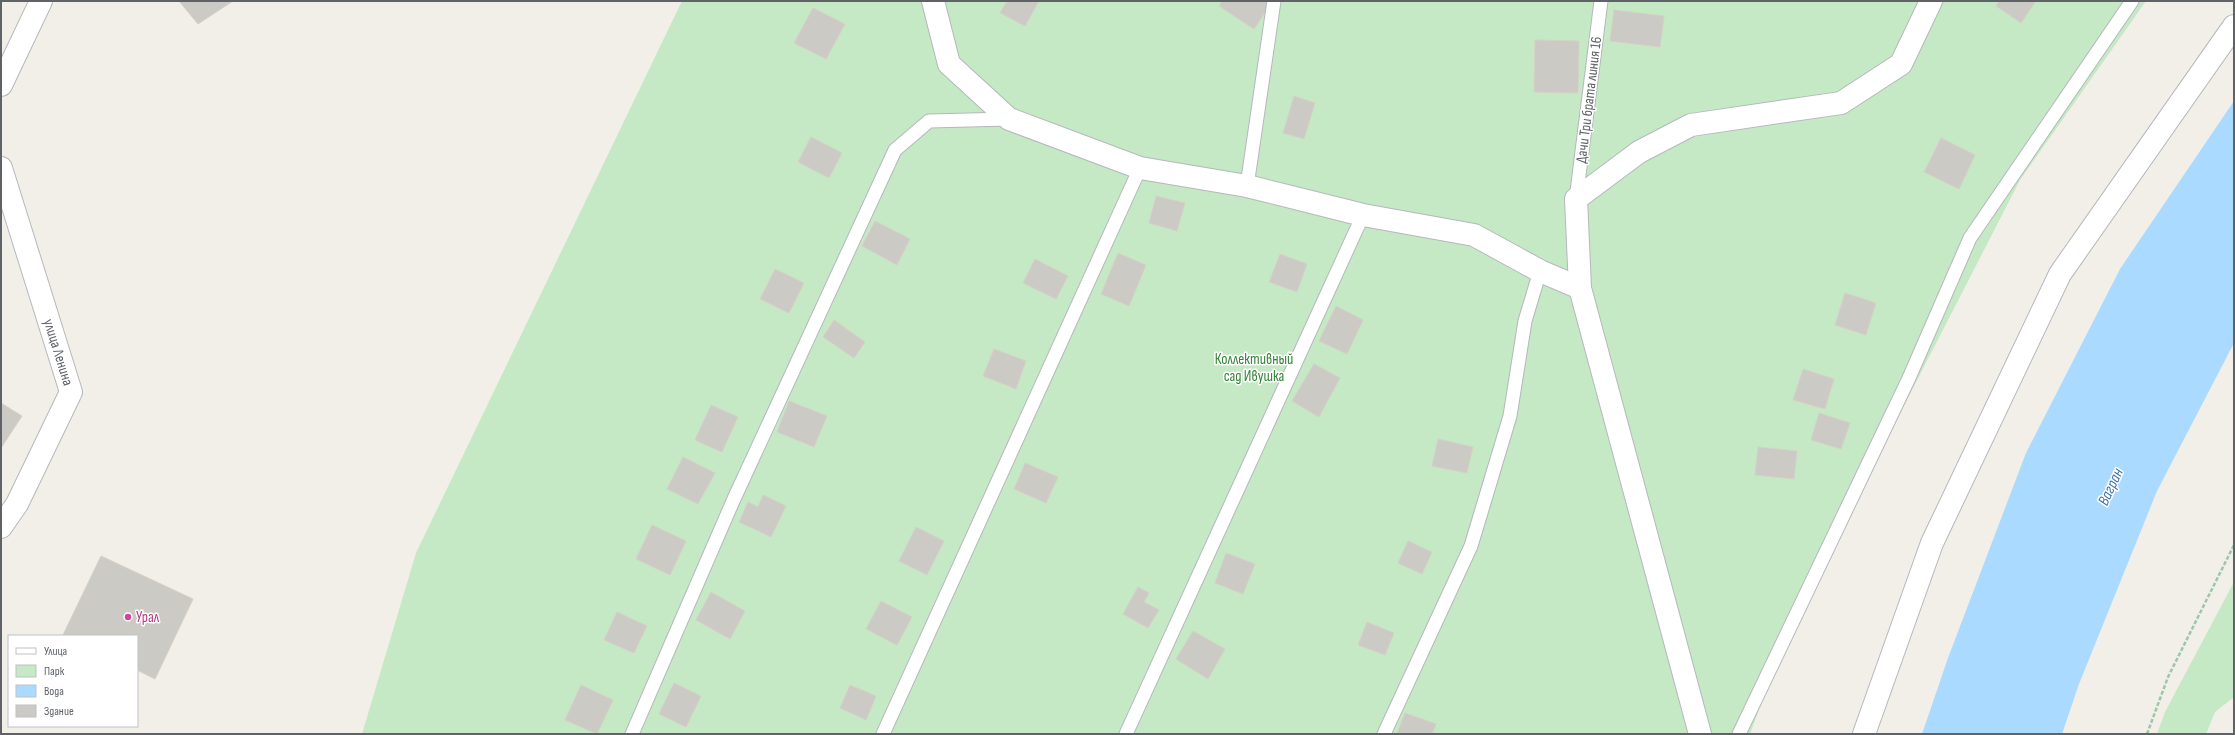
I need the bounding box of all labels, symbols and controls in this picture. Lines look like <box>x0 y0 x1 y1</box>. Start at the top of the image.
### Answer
street label: Дачи Три брата линия 16 <box>1572 36 1606 164</box>
street label: улица Ленина <box>39 316 78 388</box>
park label: Коллективный сад Ивушка <box>1215 350 1293 386</box>
water label: Вагран <box>2094 465 2128 509</box>
place label: Урал <box>136 608 160 627</box>
marker: Урал <box>123 612 133 622</box>
legend <box>8 635 138 727</box>
text: Улица <box>44 644 68 659</box>
text: Парк <box>44 664 65 679</box>
text: Вода <box>44 684 64 699</box>
text: Здание <box>44 704 74 719</box>

